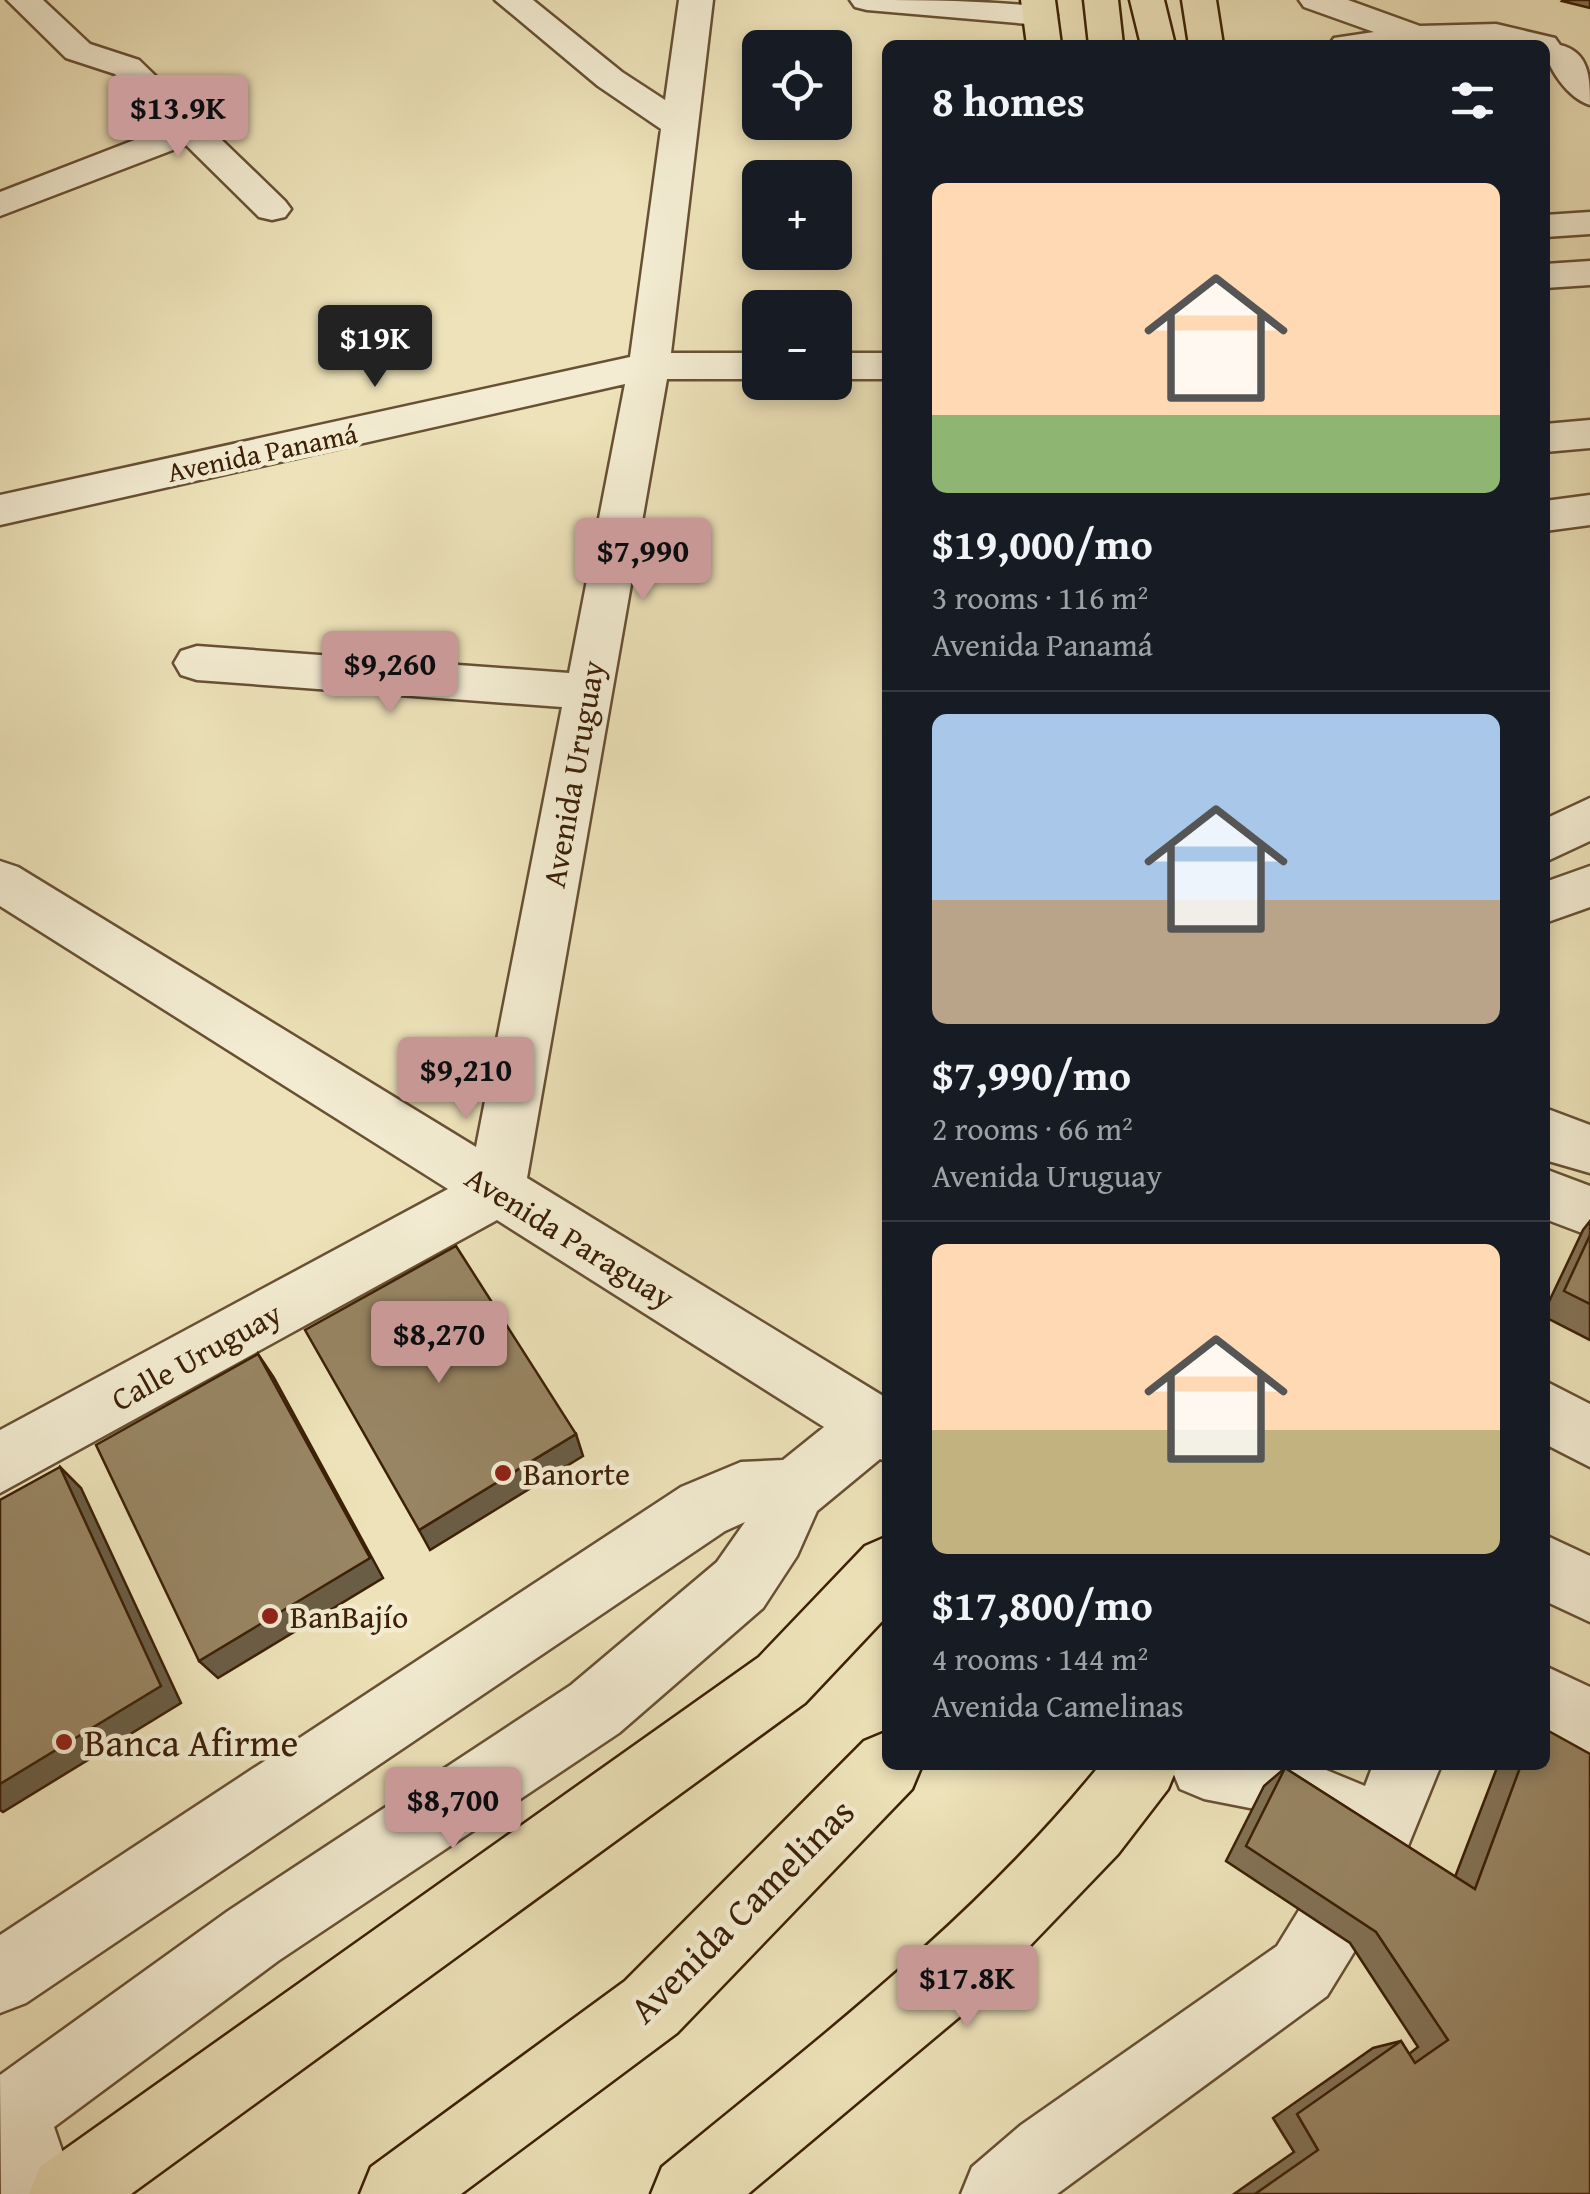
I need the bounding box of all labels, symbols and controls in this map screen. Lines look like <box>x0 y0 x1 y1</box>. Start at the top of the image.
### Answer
map controls <box>742 30 852 400</box>
button: locate <box>742 30 852 140</box>
text: 8 homes <box>932 70 1085 131</box>
icon: filters <box>1445 73 1500 128</box>
pin: $13.9K <box>97 75 259 160</box>
text: $13.9K <box>130 84 226 131</box>
button: + <box>742 160 852 270</box>
icon: home <box>1126 248 1306 428</box>
button: − <box>742 290 852 400</box>
pin: $19K <box>316 305 434 390</box>
text: $19K <box>340 314 410 361</box>
street label: Avenida Panamá <box>163 412 362 492</box>
text: $19,000/mo <box>932 513 1153 574</box>
pin: $7,990 <box>562 518 724 603</box>
text: $7,990 <box>597 527 689 574</box>
text: 3 rooms · 116 m² <box>932 574 1148 621</box>
text: Avenida Panamá <box>932 621 1153 668</box>
pin: $9,260 <box>309 631 471 716</box>
text: $9,260 <box>344 640 436 687</box>
street label: Avenida Uruguay <box>530 657 616 891</box>
icon: home <box>1126 779 1306 959</box>
pin: $9,210 <box>385 1037 547 1122</box>
text: $7,990/mo <box>932 1044 1131 1105</box>
text: $9,210 <box>420 1046 512 1093</box>
text: 2 rooms · 66 m² <box>932 1105 1133 1152</box>
text: Avenida Uruguay <box>932 1152 1162 1199</box>
street label: Avenida Paraguay <box>456 1154 684 1320</box>
street label: Calle Uruguay <box>102 1290 290 1422</box>
pin: $8,270 <box>358 1301 520 1386</box>
icon: home <box>1126 1309 1306 1489</box>
text: $8,270 <box>393 1310 485 1357</box>
place label: Banorte <box>523 1450 630 1497</box>
marker: Banorte <box>492 1462 514 1484</box>
text: $17,800/mo <box>932 1574 1153 1635</box>
place label: BanBajío <box>290 1593 408 1640</box>
marker: BanBajío <box>259 1605 281 1627</box>
text: 4 rooms · 144 m² <box>932 1635 1148 1682</box>
text: Avenida Camelinas <box>932 1682 1184 1729</box>
place label: Banca Afirme <box>84 1714 298 1770</box>
marker: Banca Afirme <box>53 1731 75 1753</box>
pin: $8,700 <box>372 1767 534 1852</box>
text: $8,700 <box>407 1776 499 1823</box>
street label: Avenida Camelinas <box>616 1785 866 2035</box>
pin: $17.8K <box>886 1945 1048 2030</box>
text: $17.8K <box>919 1954 1015 2001</box>

